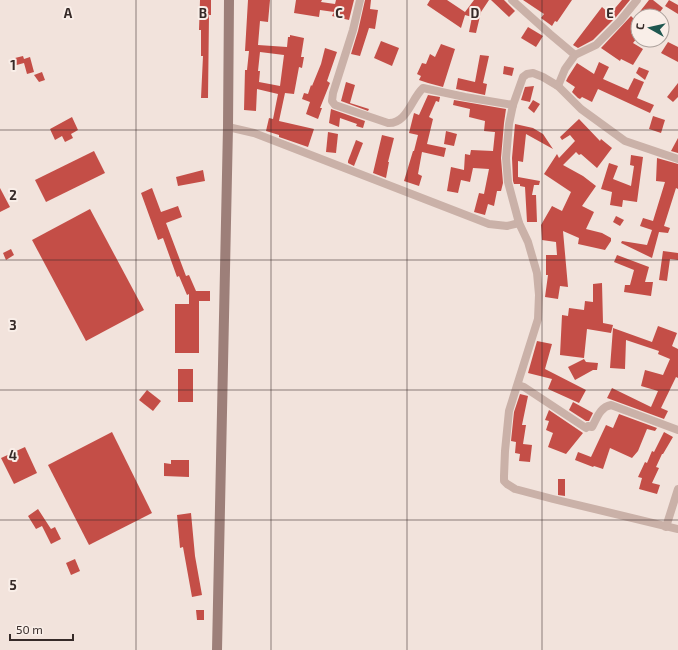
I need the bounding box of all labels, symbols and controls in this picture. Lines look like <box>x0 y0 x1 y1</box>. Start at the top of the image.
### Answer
text: A <box>64 5 73 21</box>
text: B <box>199 5 207 21</box>
text: C <box>335 5 343 21</box>
text: D <box>471 5 480 21</box>
text: E <box>606 5 614 21</box>
north arrow <box>630 8 670 48</box>
text: С <box>633 22 647 31</box>
text: 1 <box>10 57 16 73</box>
text: 2 <box>9 187 17 203</box>
text: 3 <box>9 317 17 333</box>
text: 4 <box>9 447 17 463</box>
text: 5 <box>9 577 17 593</box>
scale bar <box>10 616 73 642</box>
text: 50 m <box>16 622 43 636</box>

